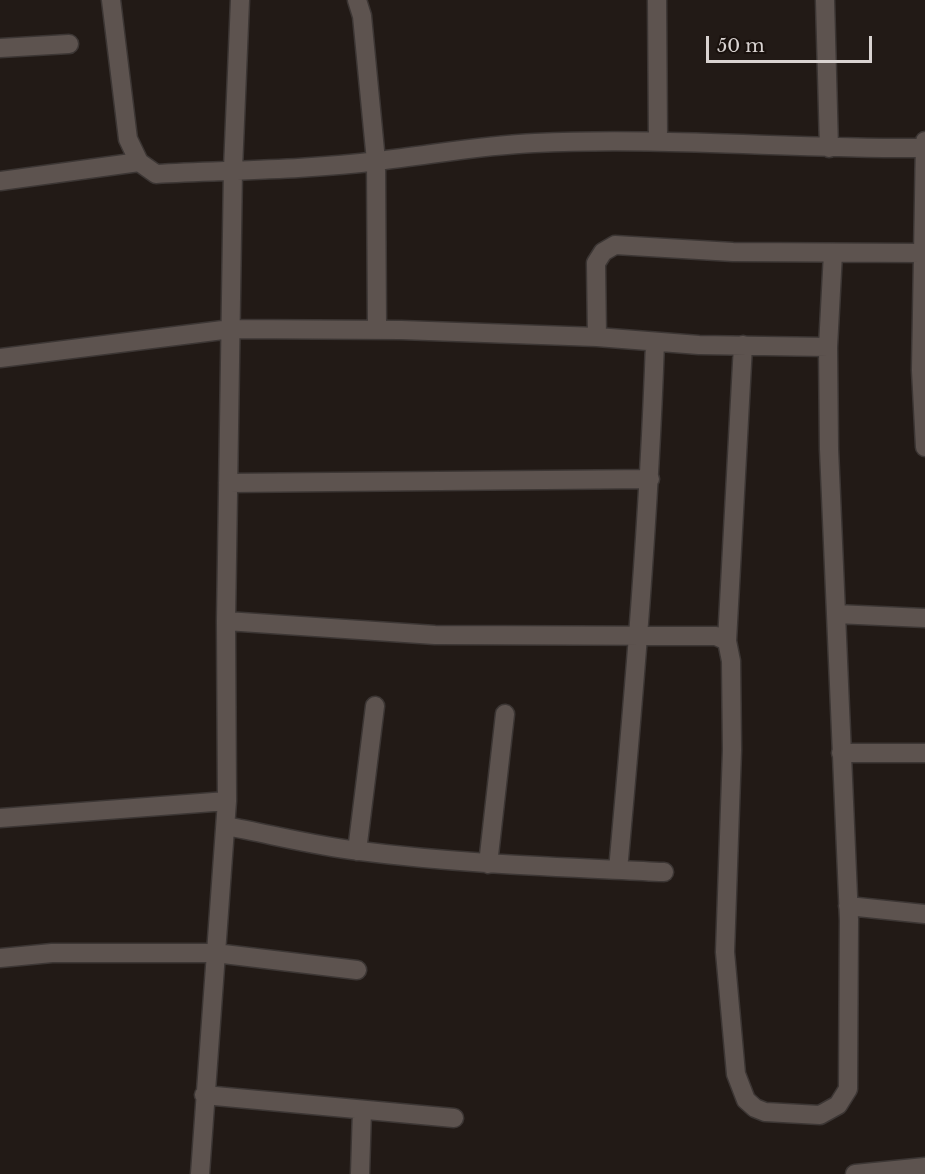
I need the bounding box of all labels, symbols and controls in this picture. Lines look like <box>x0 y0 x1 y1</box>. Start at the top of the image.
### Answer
scale bar <box>709 24 876 62</box>
text: 50 m <box>717 35 765 57</box>

